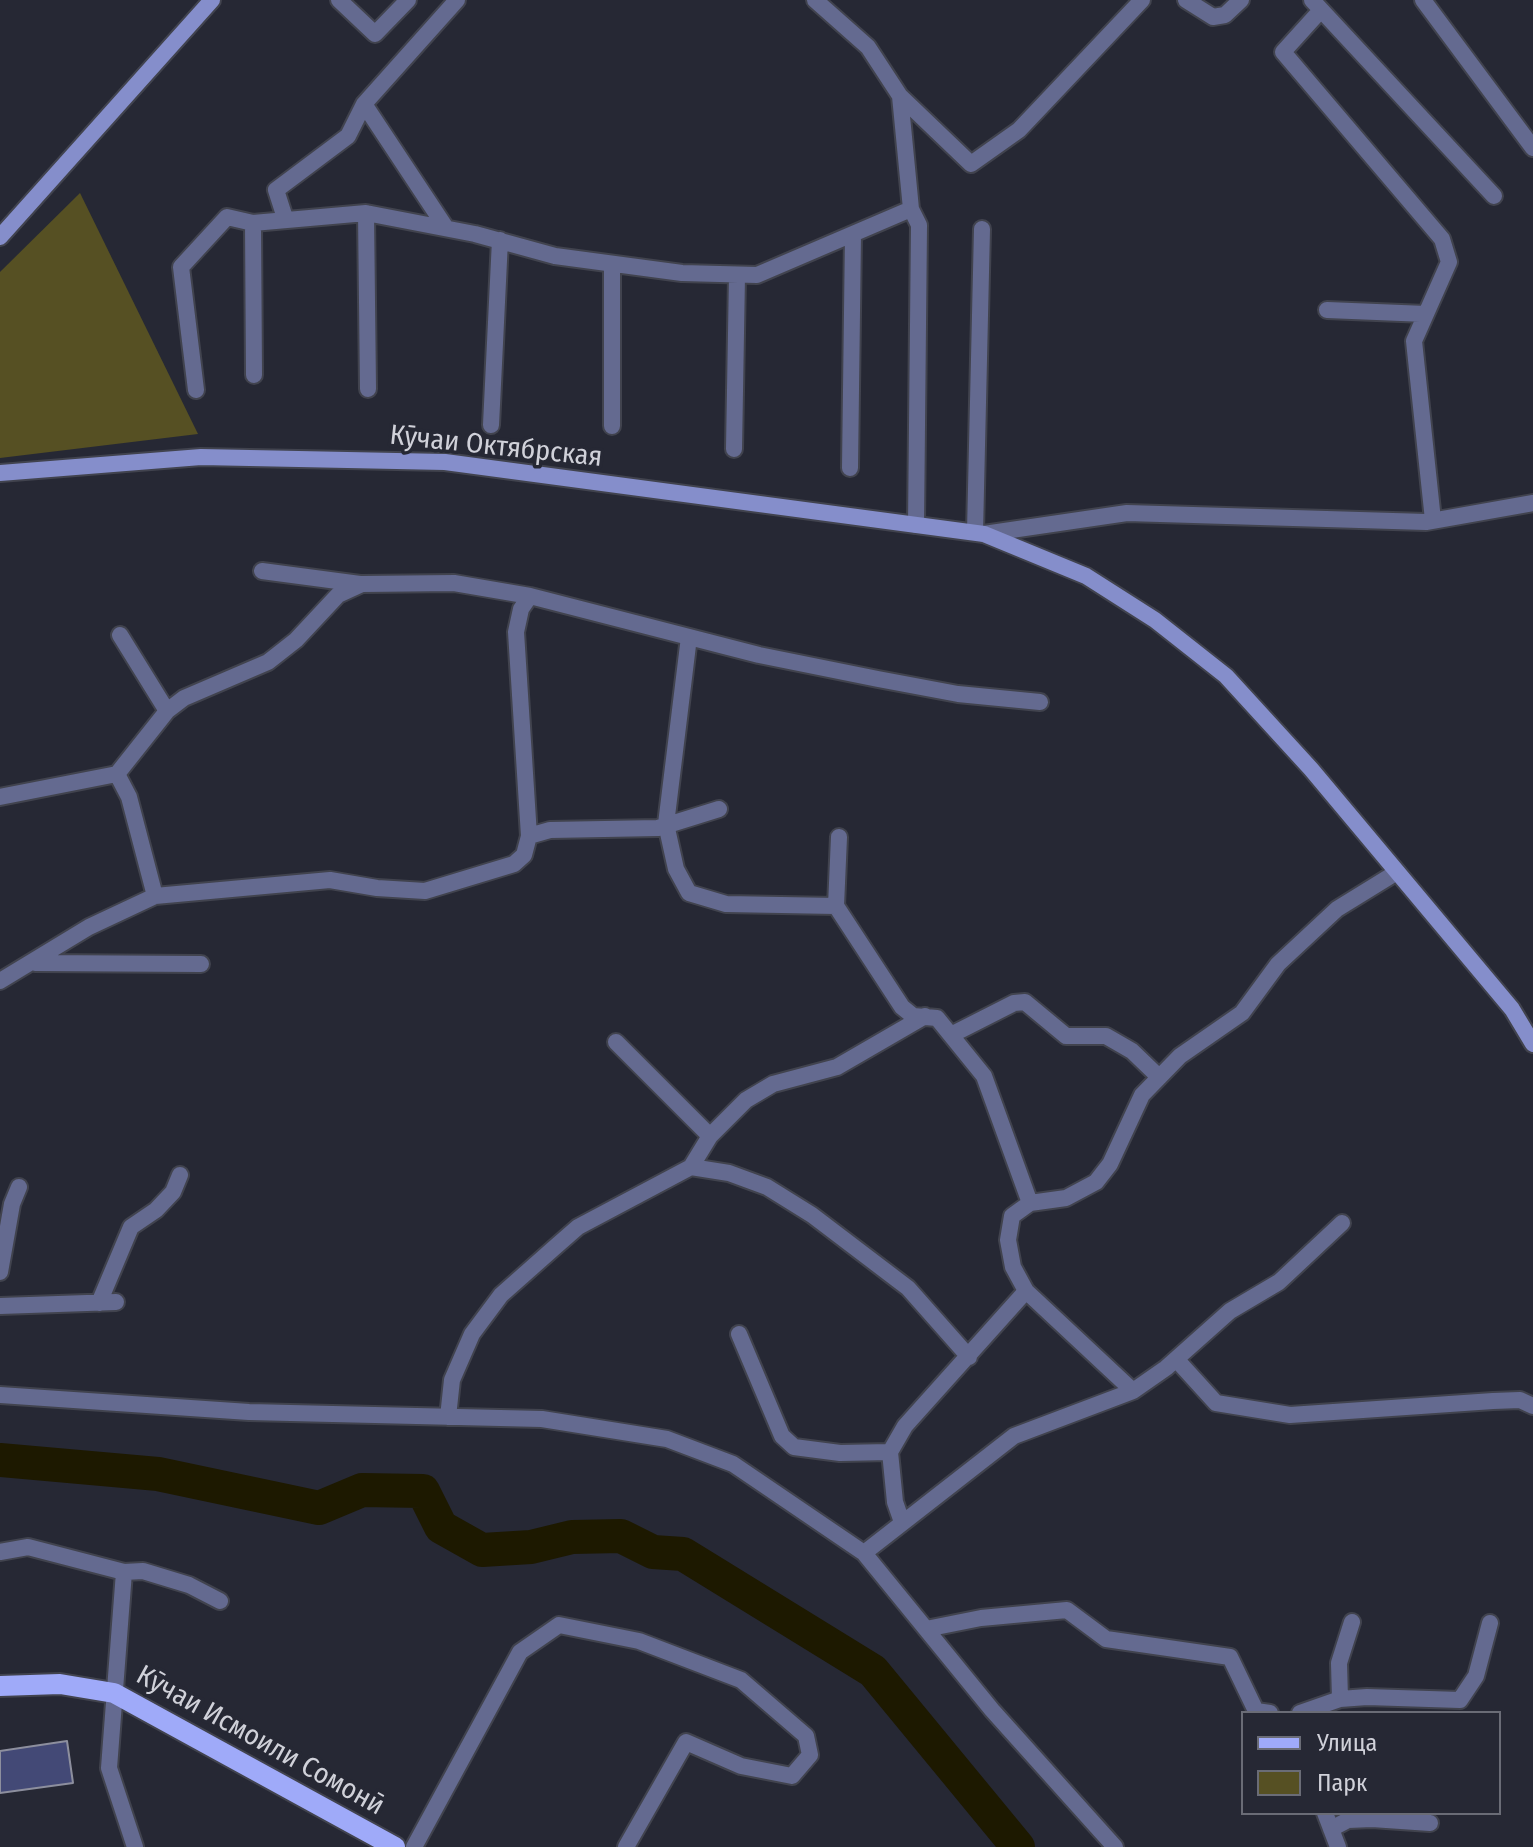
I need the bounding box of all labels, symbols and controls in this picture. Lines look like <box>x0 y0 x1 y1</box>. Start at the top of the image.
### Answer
street label: Кӯчаи Октябрская <box>388 419 604 475</box>
street label: Кӯчаи Исмоили Сомонӣ <box>130 1659 390 1823</box>
legend <box>1241 1711 1501 1815</box>
text: Улица <box>1317 1729 1377 1757</box>
text: Парк <box>1317 1769 1367 1797</box>

